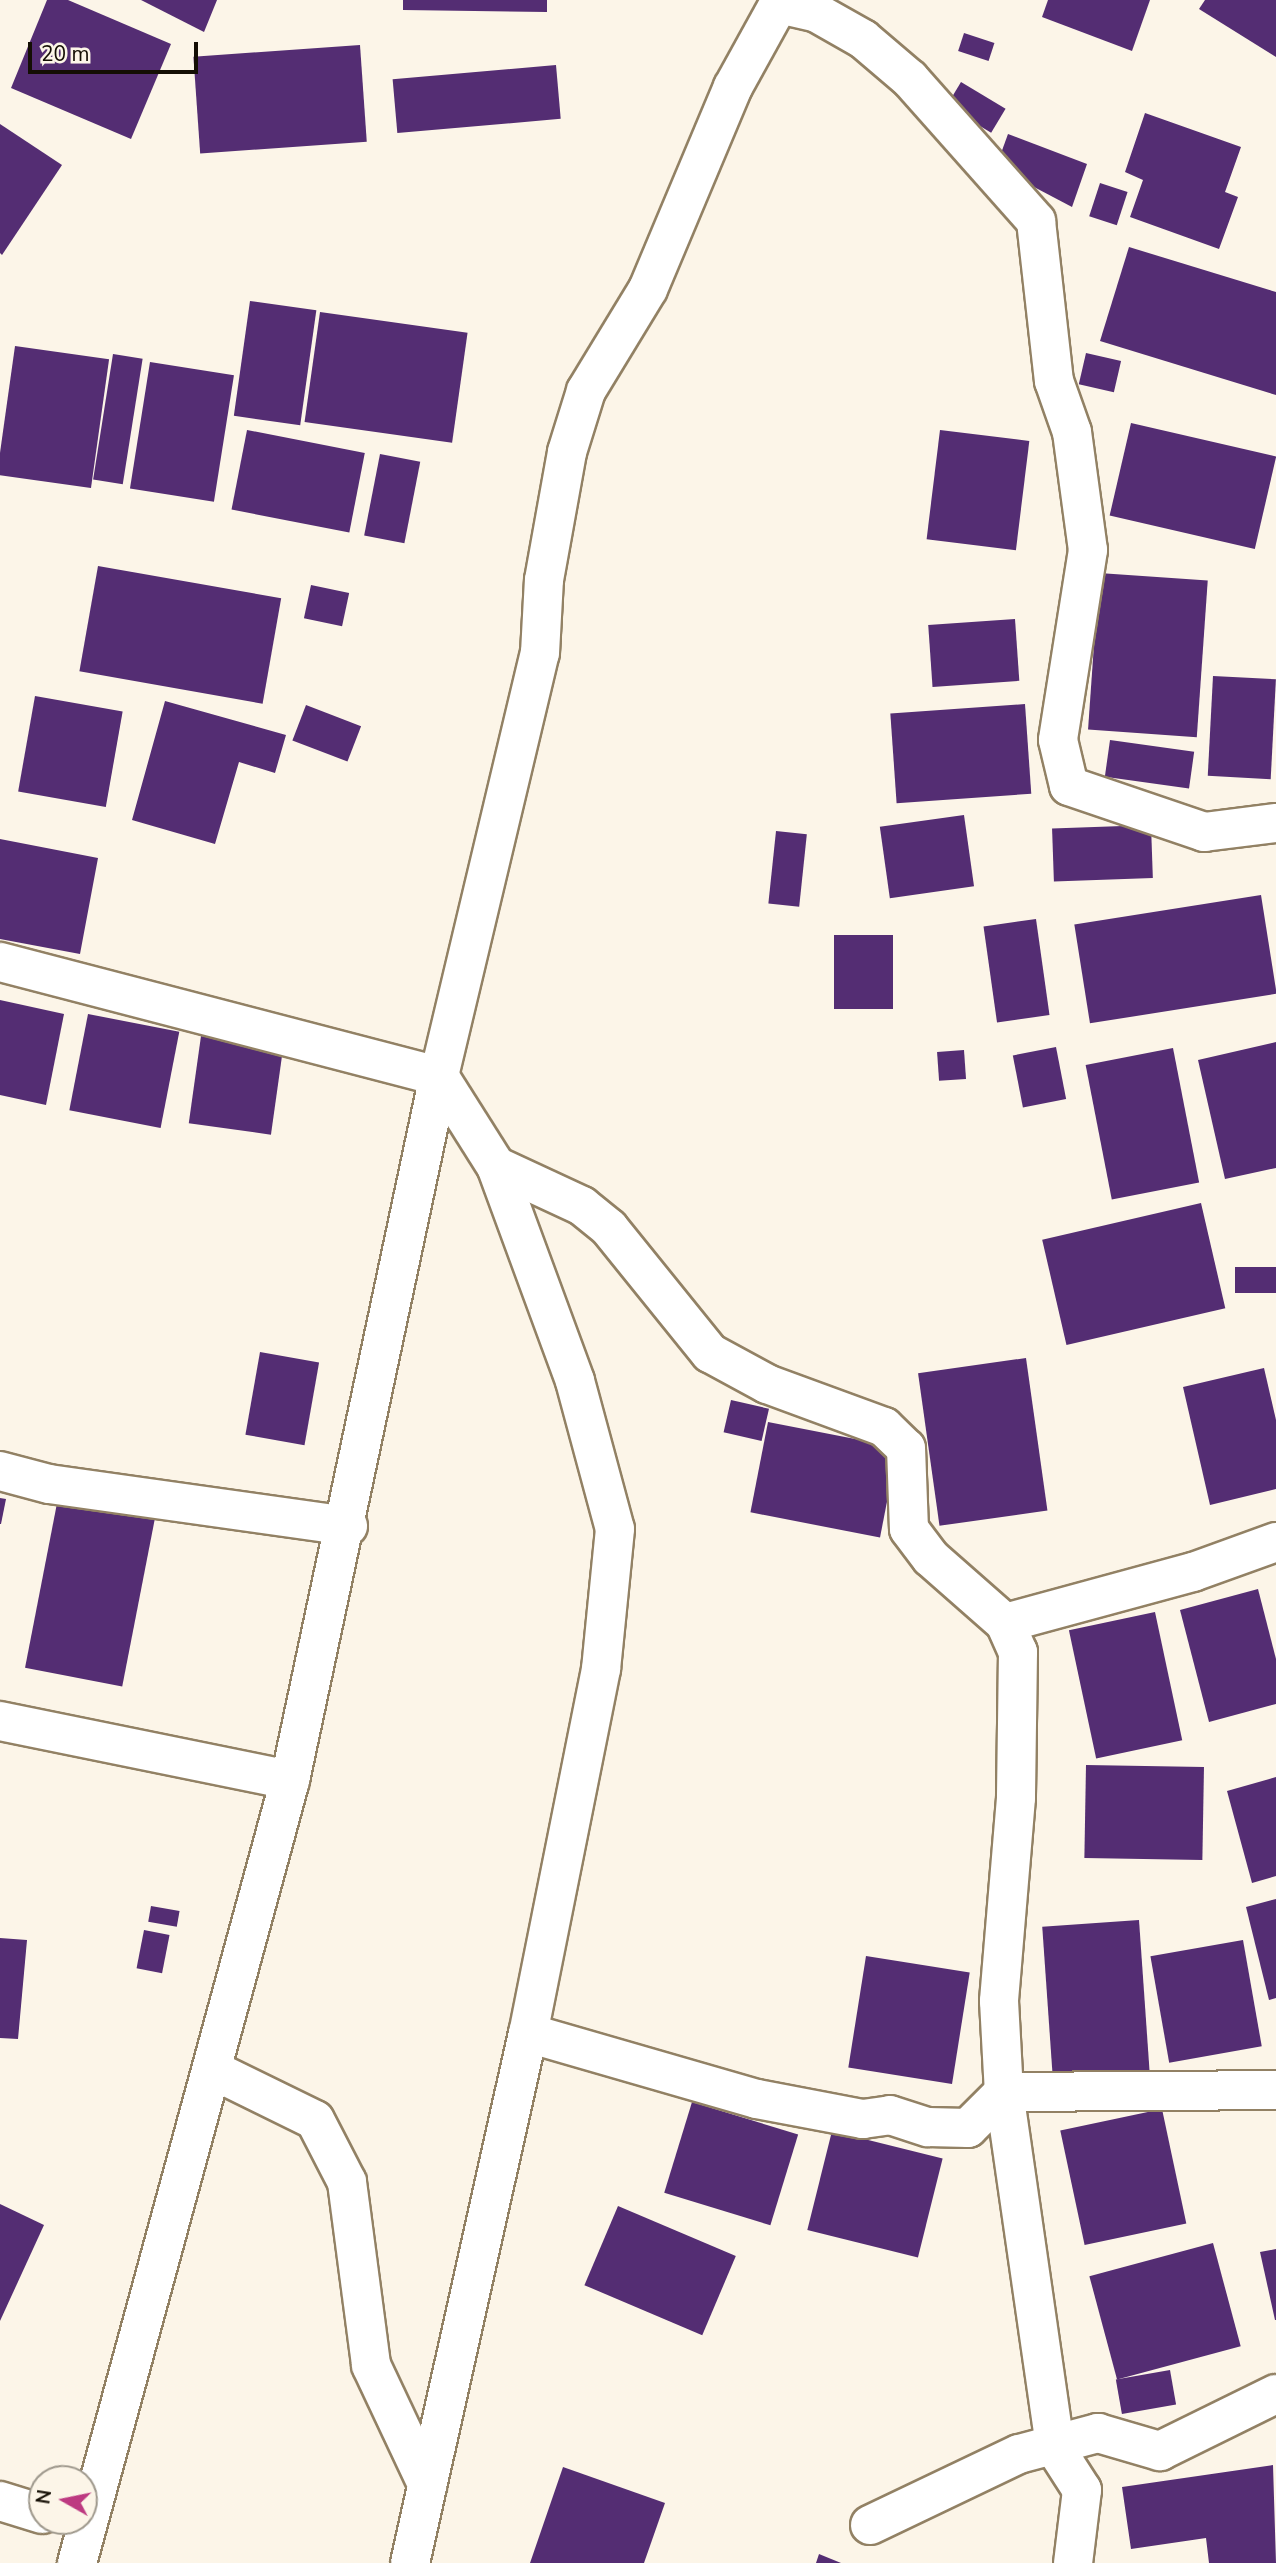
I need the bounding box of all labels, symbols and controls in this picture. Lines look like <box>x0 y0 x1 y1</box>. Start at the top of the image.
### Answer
scale bar <box>32 28 201 72</box>
text: 20 m <box>41 40 90 68</box>
north arrow <box>28 2465 98 2535</box>
text: N <box>30 2488 58 2506</box>

